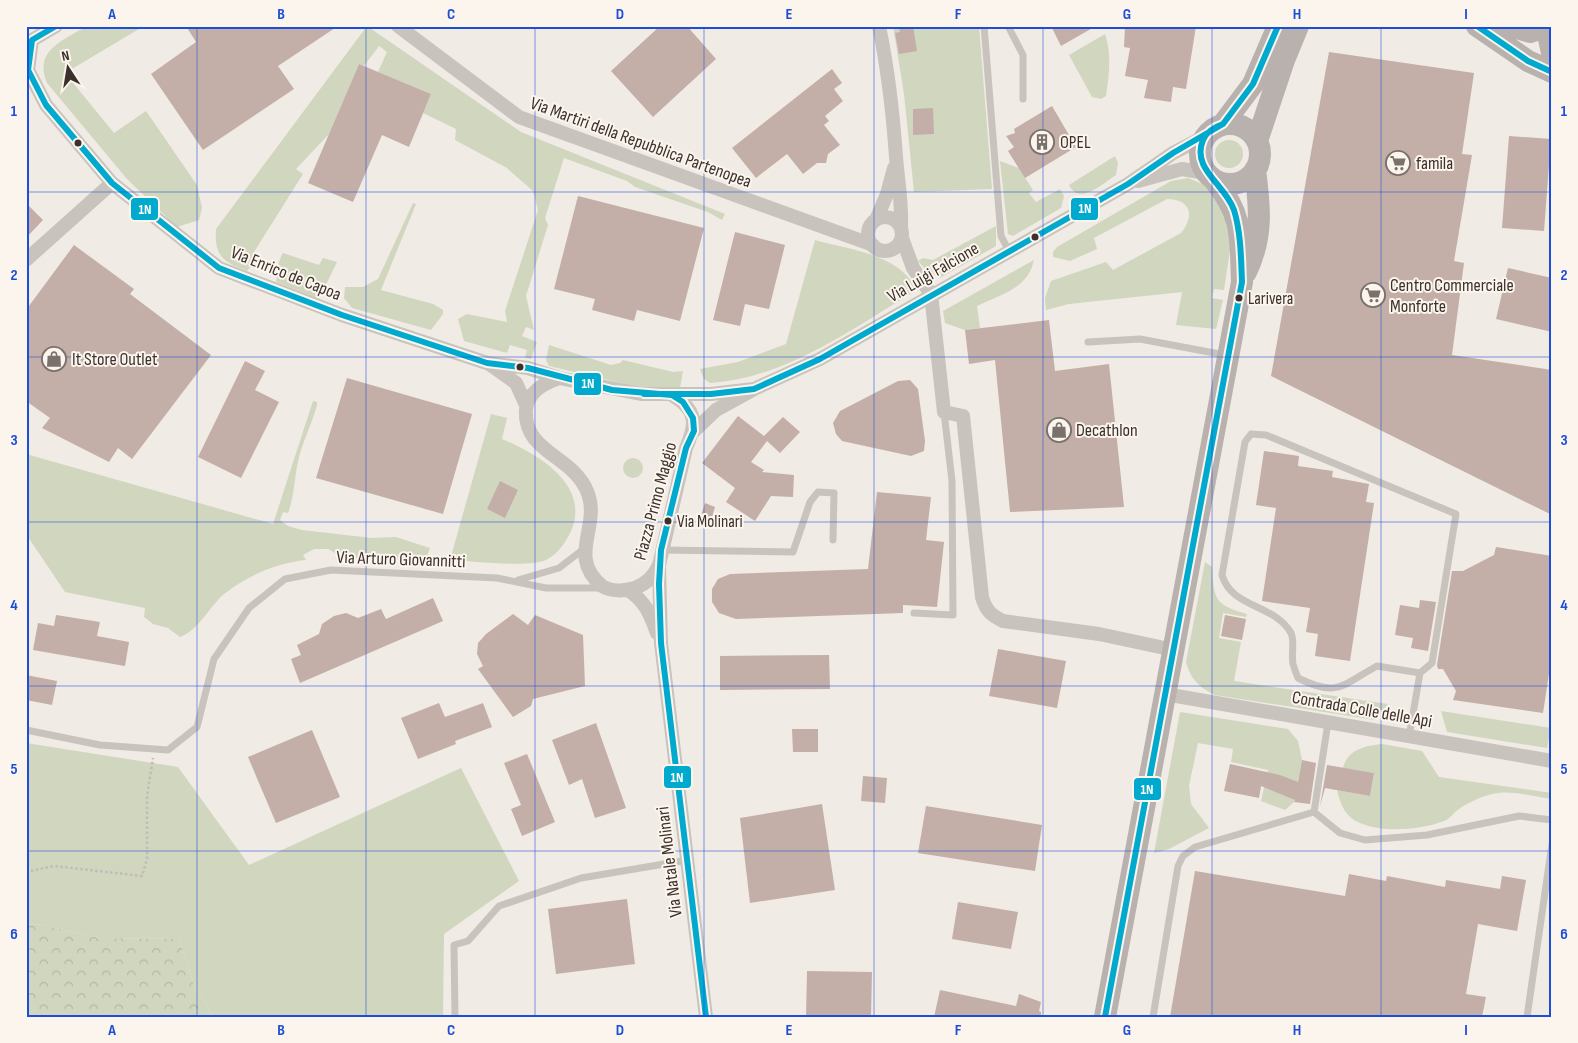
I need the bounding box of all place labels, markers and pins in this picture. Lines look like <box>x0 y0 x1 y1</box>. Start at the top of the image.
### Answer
building icon: OPEL <box>1029 129 1055 155</box>
place label: OPEL <box>1060 132 1091 153</box>
unlabelled marker <box>73 138 83 148</box>
supermarket icon: famila <box>1385 150 1411 176</box>
place label: famila <box>1416 153 1453 174</box>
unlabelled marker <box>1030 232 1040 242</box>
place label: Centro Commerciale Monforte <box>1390 275 1514 317</box>
supermarket icon: Centro Commerciale Monforte <box>1360 282 1386 308</box>
place label: Larivera <box>1248 289 1293 309</box>
marker: Larivera <box>1234 293 1244 303</box>
shop icon: It Store Outlet <box>41 346 67 372</box>
place label: It Store Outlet <box>72 349 158 370</box>
unlabelled marker <box>515 362 525 372</box>
shop icon: Decathlon <box>1046 417 1072 443</box>
place label: Decathlon <box>1076 420 1138 441</box>
place label: Via Molinari <box>677 512 743 532</box>
marker: Via Molinari <box>663 516 673 526</box>

